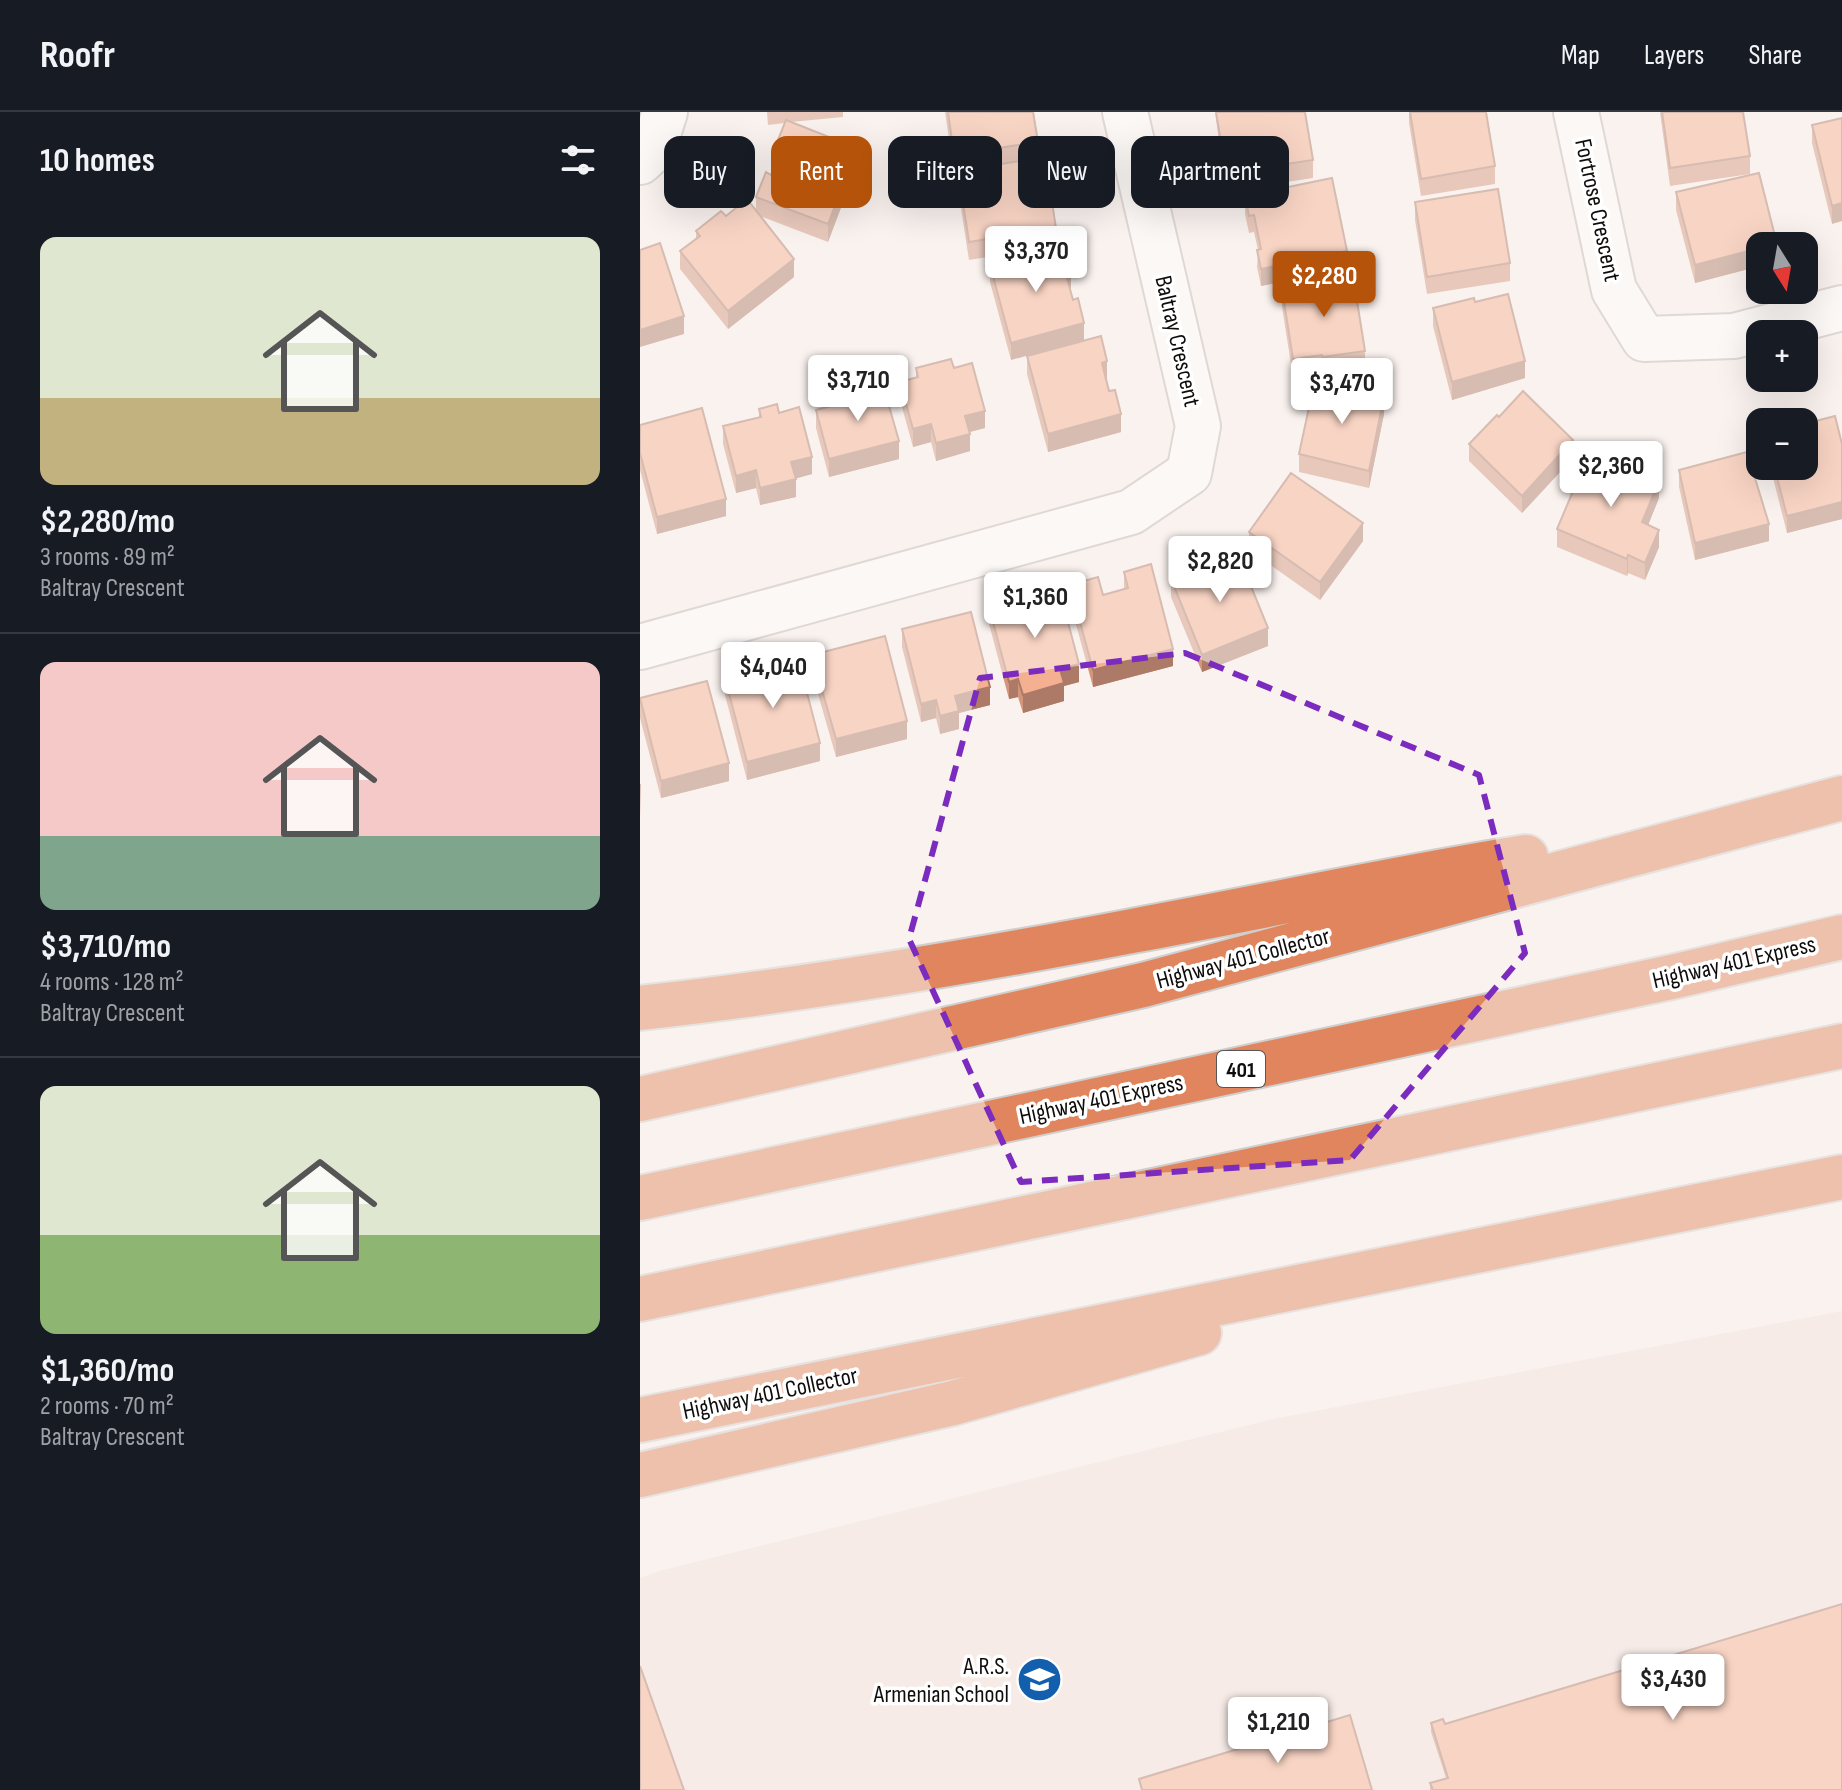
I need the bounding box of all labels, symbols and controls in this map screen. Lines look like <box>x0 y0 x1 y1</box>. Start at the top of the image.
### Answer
text: Roofr <box>40 33 115 78</box>
text: Map <box>1561 39 1600 72</box>
text: Layers <box>1644 39 1704 72</box>
text: Share <box>1748 39 1802 72</box>
chip: Buy <box>664 136 755 208</box>
chip: Rent <box>771 136 872 208</box>
chip: Filters <box>888 136 1002 208</box>
chip: New <box>1018 136 1115 208</box>
chip: Apartment <box>1131 136 1289 208</box>
street label: Fortrose Crescent <box>1568 136 1627 284</box>
icon: filters <box>556 138 600 182</box>
text: 10 homes <box>40 140 155 181</box>
pin: $3,370 <box>971 226 1101 294</box>
north arrow <box>1746 232 1818 304</box>
map controls <box>1746 232 1818 480</box>
text: $3,370 <box>1003 236 1069 267</box>
pin: $2,280 <box>1259 251 1389 319</box>
text: $2,280 <box>1291 261 1357 292</box>
street label: Baltray Crescent <box>1148 273 1207 409</box>
icon: home <box>248 289 392 433</box>
button: + <box>1746 320 1818 392</box>
pin: $3,710 <box>793 355 923 423</box>
pin: $3,470 <box>1277 358 1407 426</box>
text: $3,710 <box>826 365 890 396</box>
text: $3,470 <box>1309 368 1375 399</box>
button: − <box>1746 408 1818 480</box>
pin: $2,360 <box>1546 441 1676 509</box>
text: $2,360 <box>1578 451 1644 482</box>
text: $2,280/mo <box>40 501 175 542</box>
pin: $2,820 <box>1155 536 1285 604</box>
text: 3 rooms · 89 m² <box>40 542 175 573</box>
text: $2,820 <box>1186 546 1254 577</box>
pin: $1,360 <box>970 572 1100 640</box>
text: Baltray Crescent <box>40 573 185 604</box>
text: $1,360 <box>1002 582 1068 613</box>
pin: $4,040 <box>708 642 838 710</box>
text: $4,040 <box>739 652 807 683</box>
icon: home <box>248 714 392 858</box>
street label: Highway 401 Collector <box>1153 921 1333 996</box>
text: $3,710/mo <box>40 926 171 967</box>
street label: Highway 401 Express <box>1650 930 1819 995</box>
text: 4 rooms · 128 m² <box>40 967 184 998</box>
text: Baltray Crescent <box>40 998 185 1029</box>
road number: 401 <box>1217 1051 1265 1087</box>
street label: Highway 401 Express <box>1017 1068 1186 1131</box>
icon: home <box>248 1138 392 1282</box>
text: $1,360/mo <box>40 1350 174 1391</box>
street label: Highway 401 Collector <box>680 1361 860 1426</box>
text: 2 rooms · 70 m² <box>40 1391 174 1422</box>
text: Baltray Crescent <box>40 1422 185 1453</box>
place label: A.R.S. Armenian School <box>873 1652 1009 1709</box>
pin: $3,430 <box>1608 1654 1738 1722</box>
school or university icon: A.R.S. Armenian School <box>1016 1656 1064 1704</box>
text: $3,430 <box>1639 1664 1707 1695</box>
pin: $1,210 <box>1213 1697 1343 1765</box>
text: $1,210 <box>1246 1707 1310 1738</box>

